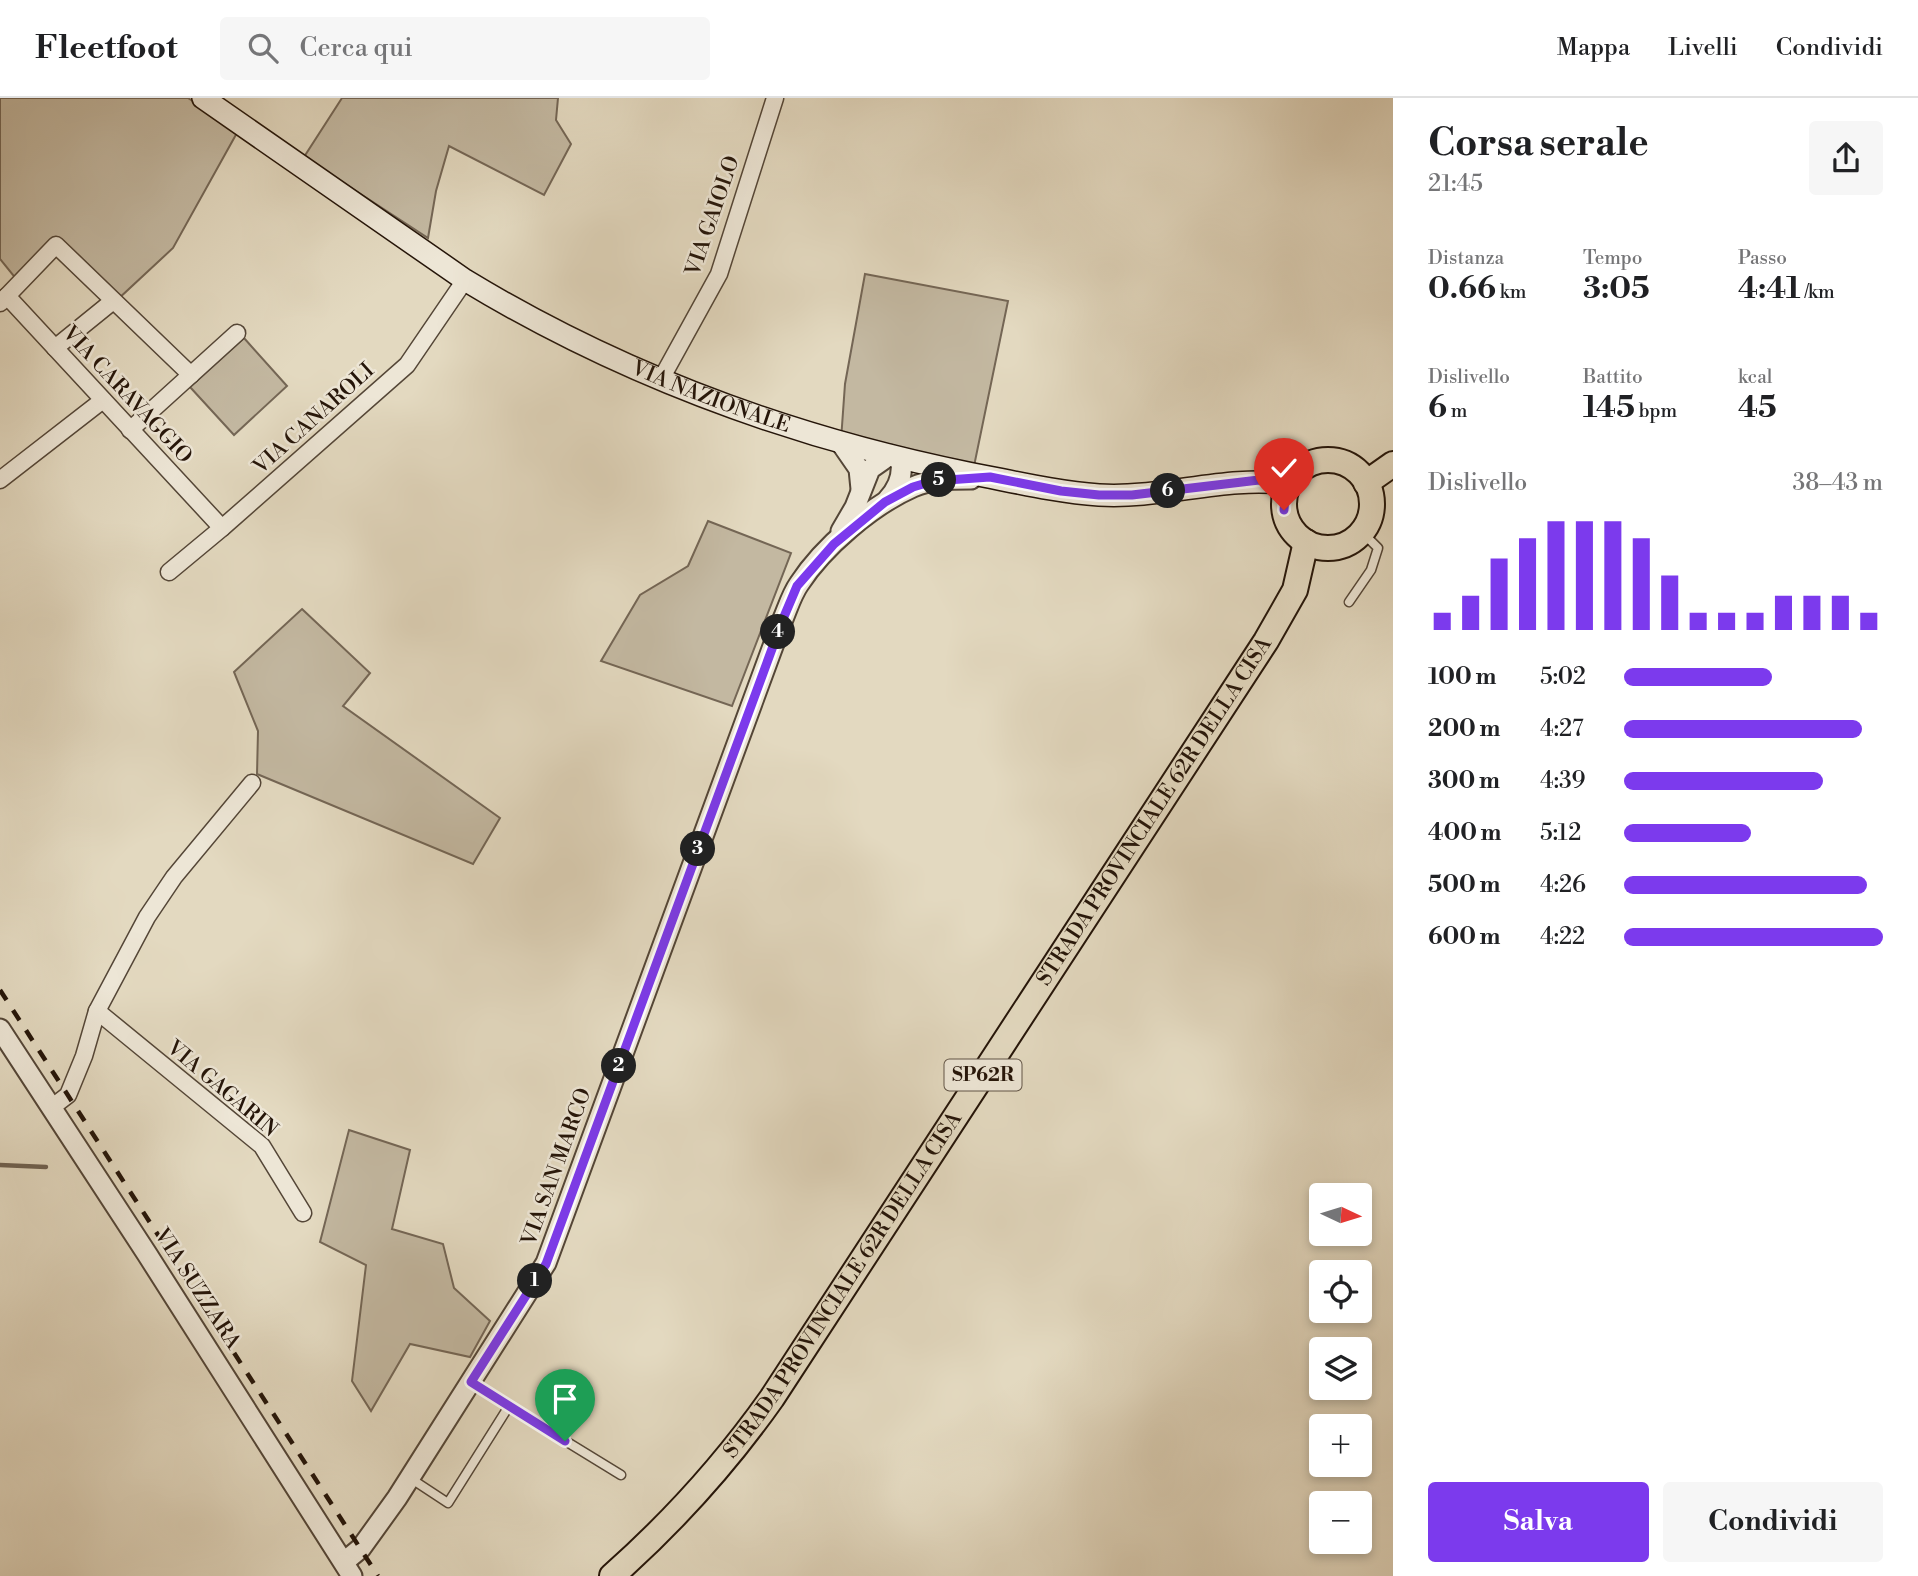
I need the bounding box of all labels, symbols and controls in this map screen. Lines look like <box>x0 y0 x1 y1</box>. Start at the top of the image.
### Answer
search box <box>220 17 710 80</box>
text: Fleetfoot <box>35 28 178 69</box>
icon: search <box>244 29 282 67</box>
text: Cerca qui <box>300 32 413 64</box>
text: Mappa <box>1557 33 1630 63</box>
text: Livelli <box>1668 33 1738 63</box>
text: Condividi <box>1776 33 1883 63</box>
text: Corsa serale <box>1428 120 1649 167</box>
button: share <box>1809 121 1883 195</box>
street label: VIA GAIOLO <box>680 153 746 280</box>
text: 21:45 <box>1428 170 1483 198</box>
text: Distanza <box>1428 246 1504 270</box>
text: Tempo <box>1583 246 1642 270</box>
text: Passo <box>1738 246 1787 270</box>
text: 0.66 <box>1428 270 1496 308</box>
text: 3:05 <box>1583 270 1650 308</box>
text: 4:41 <box>1738 270 1800 308</box>
text: km <box>1496 280 1526 304</box>
text: /km <box>1800 280 1835 304</box>
street label: VIA CARAVAGGIO <box>56 320 197 469</box>
street label: VIA NAZIONALE <box>627 355 793 439</box>
street label: VIA CANAROLI <box>247 358 380 481</box>
text: Dislivello <box>1428 365 1510 389</box>
text: Battito <box>1583 365 1643 389</box>
text: kcal <box>1738 365 1772 389</box>
text: 6 <box>1428 389 1447 427</box>
text: 145 <box>1583 389 1635 427</box>
text: 45 <box>1738 389 1777 427</box>
text: m <box>1447 399 1467 423</box>
text: bpm <box>1635 399 1677 423</box>
pin <box>1254 438 1314 510</box>
icon: check <box>1265 449 1303 487</box>
pin: 5 <box>922 462 956 498</box>
text: 5 <box>933 467 944 491</box>
text: Dislivello <box>1428 469 1527 497</box>
text: 38–43 m <box>1793 469 1883 497</box>
pin: 6 <box>1150 474 1186 508</box>
text: 6 <box>1162 478 1173 502</box>
pin: 4 <box>760 614 796 650</box>
text: 4 <box>771 619 784 643</box>
street label: STRADA PROVINCIALE 62R DELLA CISA <box>1031 632 1278 991</box>
text: 100 m <box>1428 663 1496 691</box>
text: 5:02 <box>1540 663 1586 691</box>
text: 200 m <box>1428 715 1500 743</box>
text: 4:27 <box>1540 715 1584 743</box>
text: 300 m <box>1428 767 1500 795</box>
text: 4:39 <box>1540 767 1586 795</box>
text: 400 m <box>1428 819 1501 847</box>
text: 5:12 <box>1540 819 1581 847</box>
pin: 3 <box>680 832 716 866</box>
text: 3 <box>692 836 703 860</box>
text: 500 m <box>1428 871 1500 899</box>
text: 4:26 <box>1540 871 1586 899</box>
text: 600 m <box>1428 923 1501 951</box>
text: 4:22 <box>1540 923 1585 951</box>
street label: VIA GAGARIN <box>160 1034 283 1143</box>
pin: 2 <box>602 1048 636 1084</box>
text: 2 <box>613 1053 624 1077</box>
road number: SP62R <box>944 1060 1021 1091</box>
street label: VIA SAN MARCO <box>516 1085 598 1250</box>
street label: STRADA PROVINCIALE 62R DELLA CISA <box>718 1107 968 1464</box>
north arrow <box>1309 1183 1372 1246</box>
map controls <box>1309 1183 1372 1554</box>
street label: VIA SUZZARA <box>148 1223 246 1355</box>
button: locate <box>1309 1260 1372 1323</box>
pin: 1 <box>518 1264 552 1298</box>
text: 1 <box>530 1268 539 1292</box>
button: layers <box>1309 1337 1372 1400</box>
pin <box>535 1369 595 1441</box>
icon: arrive <box>546 1380 584 1418</box>
button: + <box>1309 1414 1372 1477</box>
button: Salva <box>1428 1482 1649 1562</box>
button: Condividi <box>1663 1482 1883 1562</box>
button: − <box>1309 1491 1372 1554</box>

